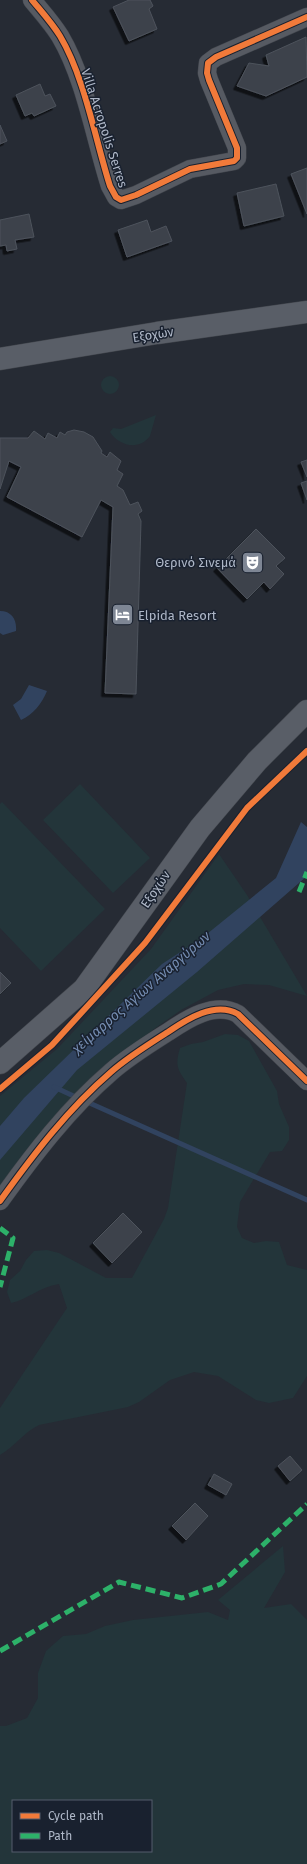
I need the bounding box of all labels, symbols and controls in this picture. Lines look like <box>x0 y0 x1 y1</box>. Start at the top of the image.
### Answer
street label: Villa Acropolis Serres <box>78 67 131 189</box>
street label: Εξοχών <box>131 324 176 346</box>
theatre icon: Θερινό Σινεμά <box>239 549 265 575</box>
place label: Θερινό Σινεμά <box>155 555 236 570</box>
hotel icon: Elpida Resort <box>110 602 136 628</box>
place label: Elpida Resort <box>138 608 217 623</box>
street label: Εξοχών <box>138 867 174 911</box>
water label: χείμαρρος Αγίων Αναργύρων <box>67 927 215 1058</box>
legend <box>12 1800 152 1852</box>
text: Cycle path <box>48 1809 104 1823</box>
text: Path <box>48 1829 72 1843</box>

